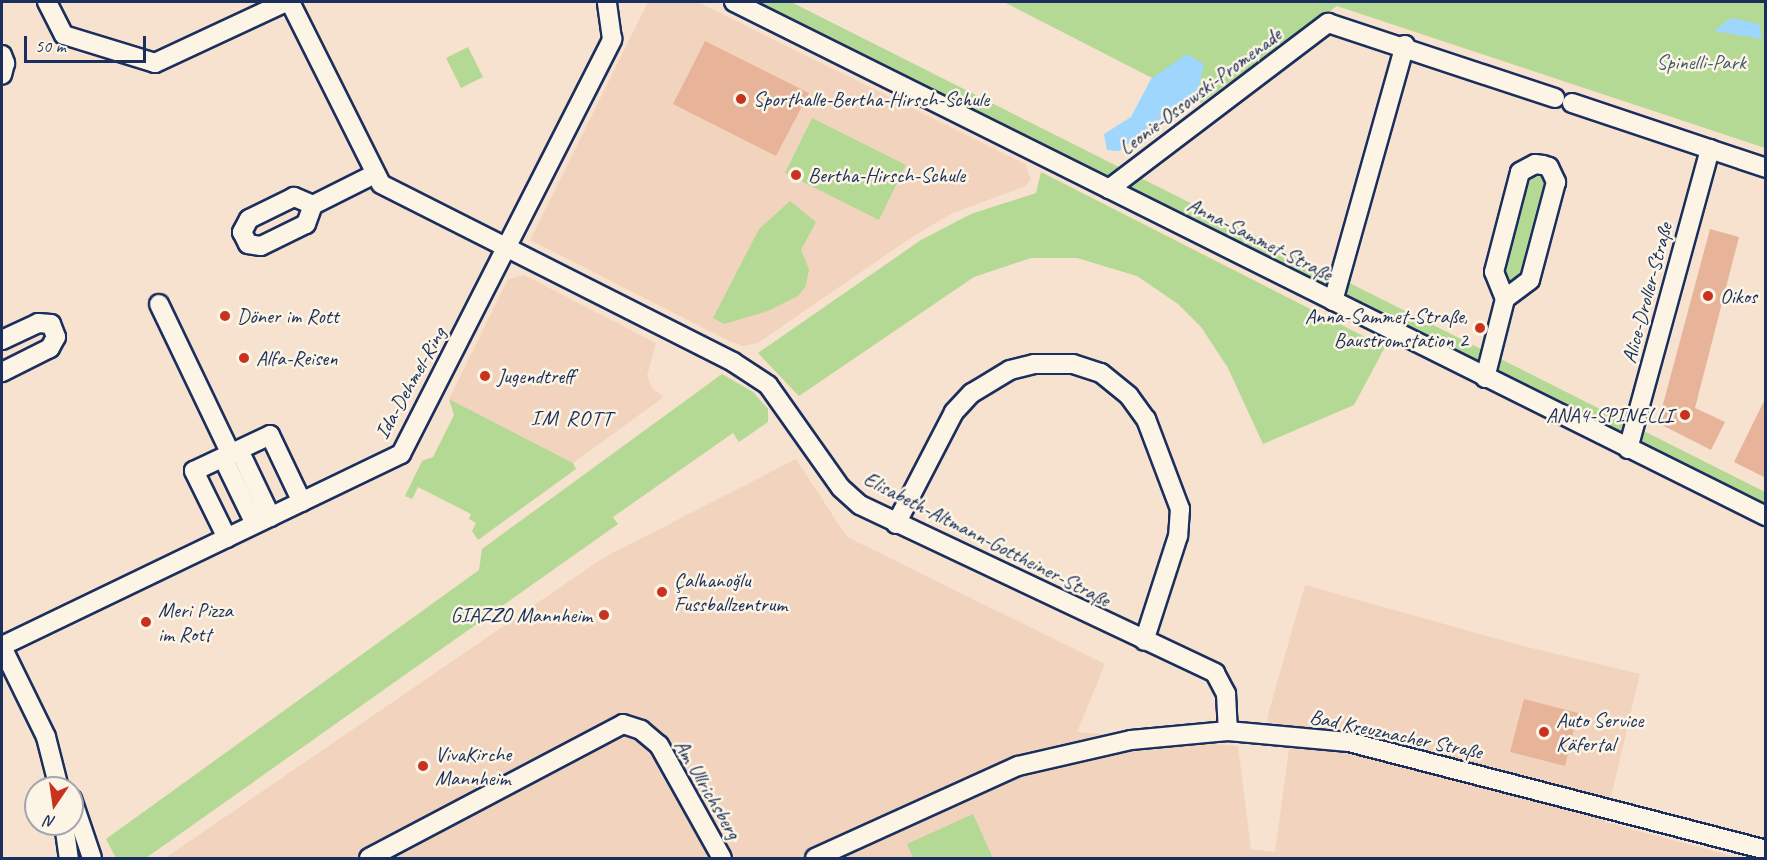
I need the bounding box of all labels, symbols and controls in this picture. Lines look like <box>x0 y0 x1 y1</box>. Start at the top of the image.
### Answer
street label: Leonie-Ossowski-Promenade <box>1114 22 1286 160</box>
scale bar <box>27 24 148 62</box>
text: 50 m <box>35 35 66 57</box>
park label: Spinelli-Park <box>1656 49 1746 75</box>
place label: Sporthalle-Bertha-Hirsch-Schule <box>753 86 989 112</box>
marker: Sporthalle-Bertha-Hirsch-Schule <box>734 92 748 106</box>
place label: Bertha-Hirsch-Schule <box>808 162 965 188</box>
marker: Bertha-Hirsch-Schule <box>789 168 803 182</box>
street label: Anna-Sammet-Straße <box>1183 192 1337 286</box>
street label: Alice-Droller-Straße <box>1616 220 1678 366</box>
place label: Oikos <box>1720 283 1757 309</box>
marker: Oikos <box>1701 289 1715 303</box>
place label: Döner im Rott <box>237 303 339 329</box>
place label: Anna-Sammet-Straße, Baustromstation 2 <box>1305 303 1468 353</box>
marker: Döner im Rott <box>218 309 232 323</box>
marker: Anna-Sammet-Straße, Baustromstation 2 <box>1473 321 1487 335</box>
street label: Ida-Dehmel-Ring <box>369 323 451 443</box>
place label: Alfa-Reisen <box>256 345 337 371</box>
marker: Alfa-Reisen <box>237 351 251 365</box>
place label: Jugendtreff <box>497 363 575 389</box>
marker: Jugendtreff <box>478 369 492 383</box>
place label: ANA4-SPINELLI <box>1546 402 1673 428</box>
district label: IM ROTT <box>531 406 613 432</box>
marker: ANA4-SPINELLI <box>1678 408 1692 422</box>
street label: Elisabeth-Altmann-Gottheiner-Straße <box>860 466 1114 612</box>
place label: Çalhanoğlu Fussballzentrum <box>674 567 787 617</box>
marker: Çalhanoğlu Fussballzentrum <box>655 585 669 599</box>
place label: Meri Pizza im Rott <box>158 597 232 647</box>
place label: GIAZZO Mannheim <box>451 602 592 628</box>
marker: GIAZZO Mannheim <box>597 608 611 622</box>
marker: Meri Pizza im Rott <box>139 615 153 629</box>
street label: Bad Kreuznacher Straße <box>1307 703 1485 765</box>
place label: Auto Service Käfertal <box>1556 707 1643 757</box>
marker: Auto Service Käfertal <box>1537 725 1551 739</box>
street label: Am Ullrichsberg <box>669 734 747 844</box>
place label: VivaKirche Mannheim <box>435 741 511 791</box>
marker: VivaKirche Mannheim <box>416 759 430 773</box>
north arrow <box>24 776 84 836</box>
text: N <box>43 811 57 832</box>

